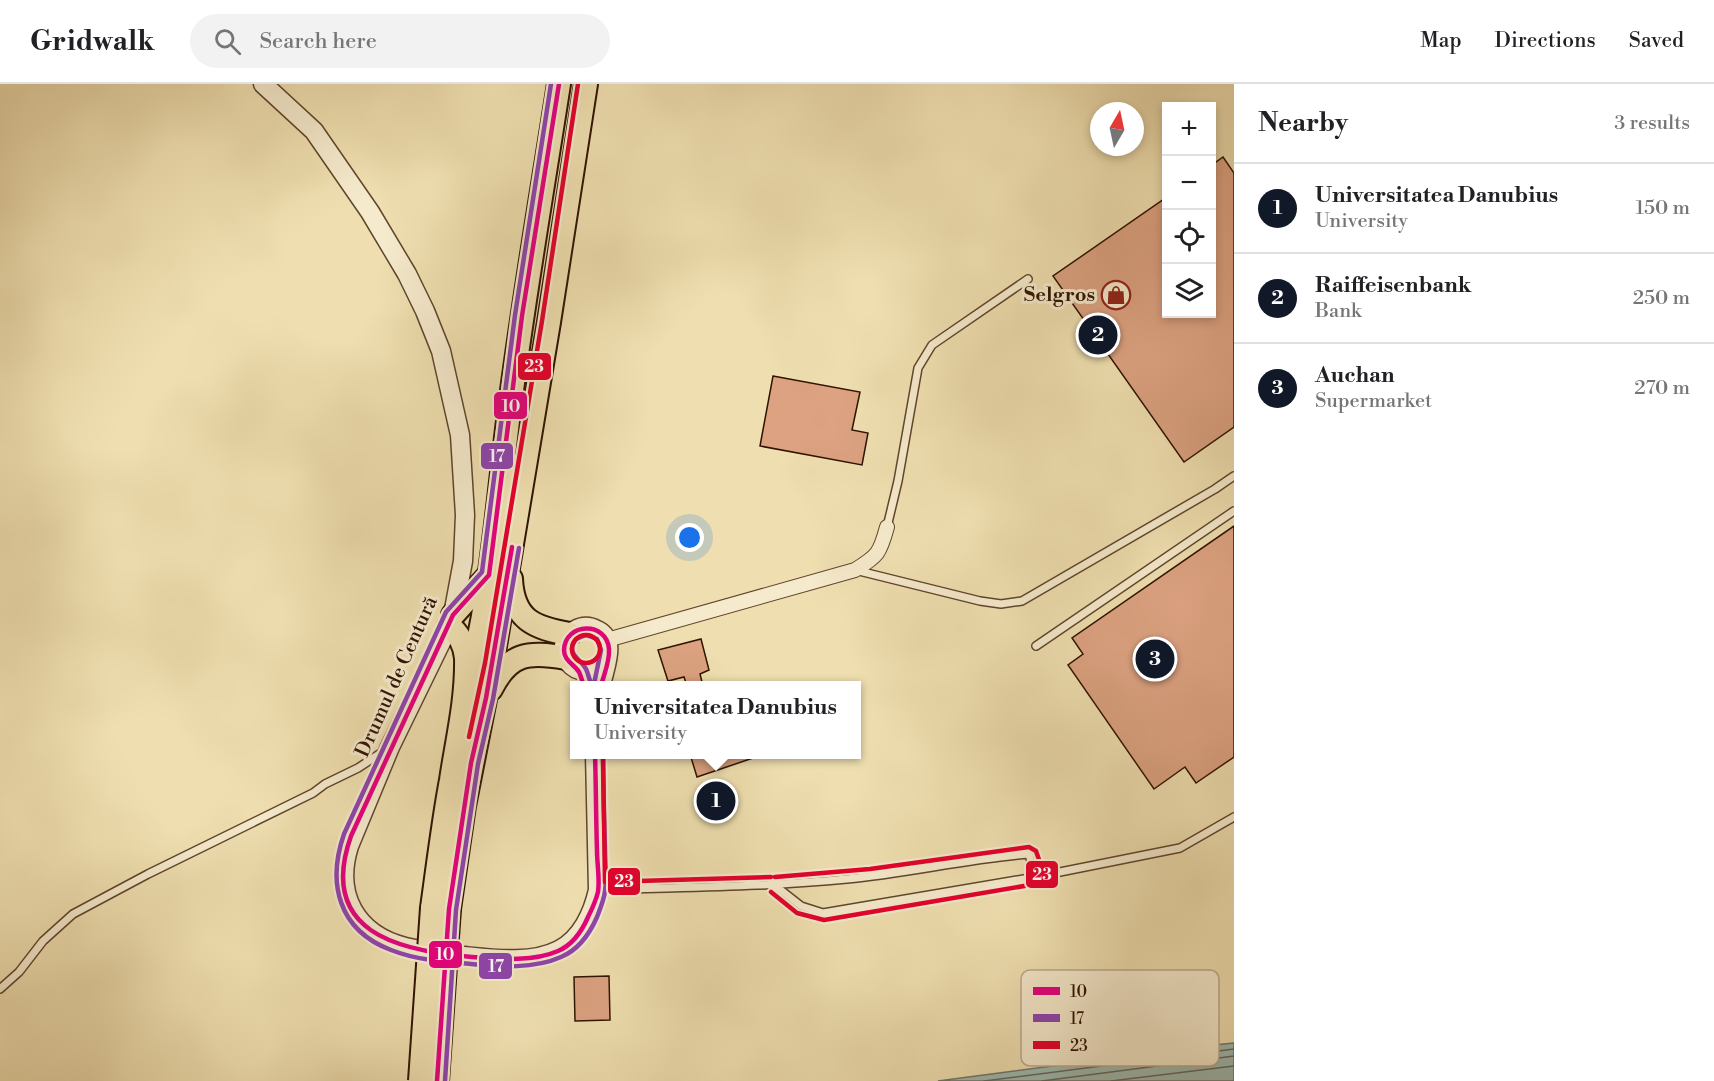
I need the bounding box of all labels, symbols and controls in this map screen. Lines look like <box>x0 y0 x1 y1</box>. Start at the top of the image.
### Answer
search box <box>190 14 610 68</box>
text: Gridwalk <box>30 24 154 59</box>
icon: search <box>211 25 244 58</box>
text: Search here <box>259 28 377 55</box>
text: Map <box>1420 28 1462 54</box>
text: Directions <box>1495 28 1596 54</box>
text: Saved <box>1629 28 1684 54</box>
north arrow <box>1090 102 1144 156</box>
map controls <box>1162 102 1216 318</box>
button: + <box>1162 102 1216 156</box>
text: Nearby <box>1258 107 1348 139</box>
text: 3 results <box>1614 111 1690 136</box>
button: − <box>1162 156 1216 210</box>
text: Universitatea Danubius <box>1315 182 1558 209</box>
text: 1 <box>1273 196 1282 221</box>
text: 150 m <box>1635 196 1690 221</box>
text: University <box>1315 209 1408 234</box>
button: locate <box>1162 210 1216 264</box>
button: layers <box>1162 264 1216 318</box>
text: Raiffeisenbank <box>1315 272 1471 299</box>
shop icon: Selgros <box>1100 279 1132 311</box>
place label: Selgros <box>1024 283 1095 308</box>
text: 2 <box>1271 286 1284 311</box>
text: 250 m <box>1633 286 1690 311</box>
text: Bank <box>1315 299 1362 324</box>
pin: 2 <box>1078 312 1118 358</box>
line badge: 23 <box>517 352 552 381</box>
text: 23 <box>524 357 544 377</box>
text: Auchan <box>1315 362 1395 389</box>
text: 3 <box>1271 376 1284 401</box>
text: 270 m <box>1634 376 1690 401</box>
text: Supermarket <box>1315 389 1432 414</box>
line badge: 10 <box>493 391 528 420</box>
text: 10 <box>502 397 520 417</box>
line badge: 17 <box>480 442 514 470</box>
text: 17 <box>489 447 506 467</box>
your location <box>675 523 704 552</box>
street label: Drumul de Centură <box>350 592 444 761</box>
pin: 3 <box>1136 636 1174 682</box>
popup <box>570 681 861 759</box>
text: Universitatea Danubius <box>594 694 837 721</box>
text: University <box>594 721 687 746</box>
pin: 1 <box>696 778 736 824</box>
line badge: 23 <box>1025 860 1059 889</box>
text: 23 <box>1032 865 1052 885</box>
line badge: 23 <box>607 867 641 896</box>
text: 23 <box>614 872 634 892</box>
line badge: 10 <box>428 940 463 969</box>
text: 10 <box>436 945 454 965</box>
line badge: 17 <box>478 952 513 980</box>
text: 17 <box>488 957 505 977</box>
legend <box>1021 970 1219 1066</box>
text: 10 <box>1070 982 1087 1002</box>
text: 17 <box>1070 1009 1084 1029</box>
text: 23 <box>1070 1036 1088 1056</box>

